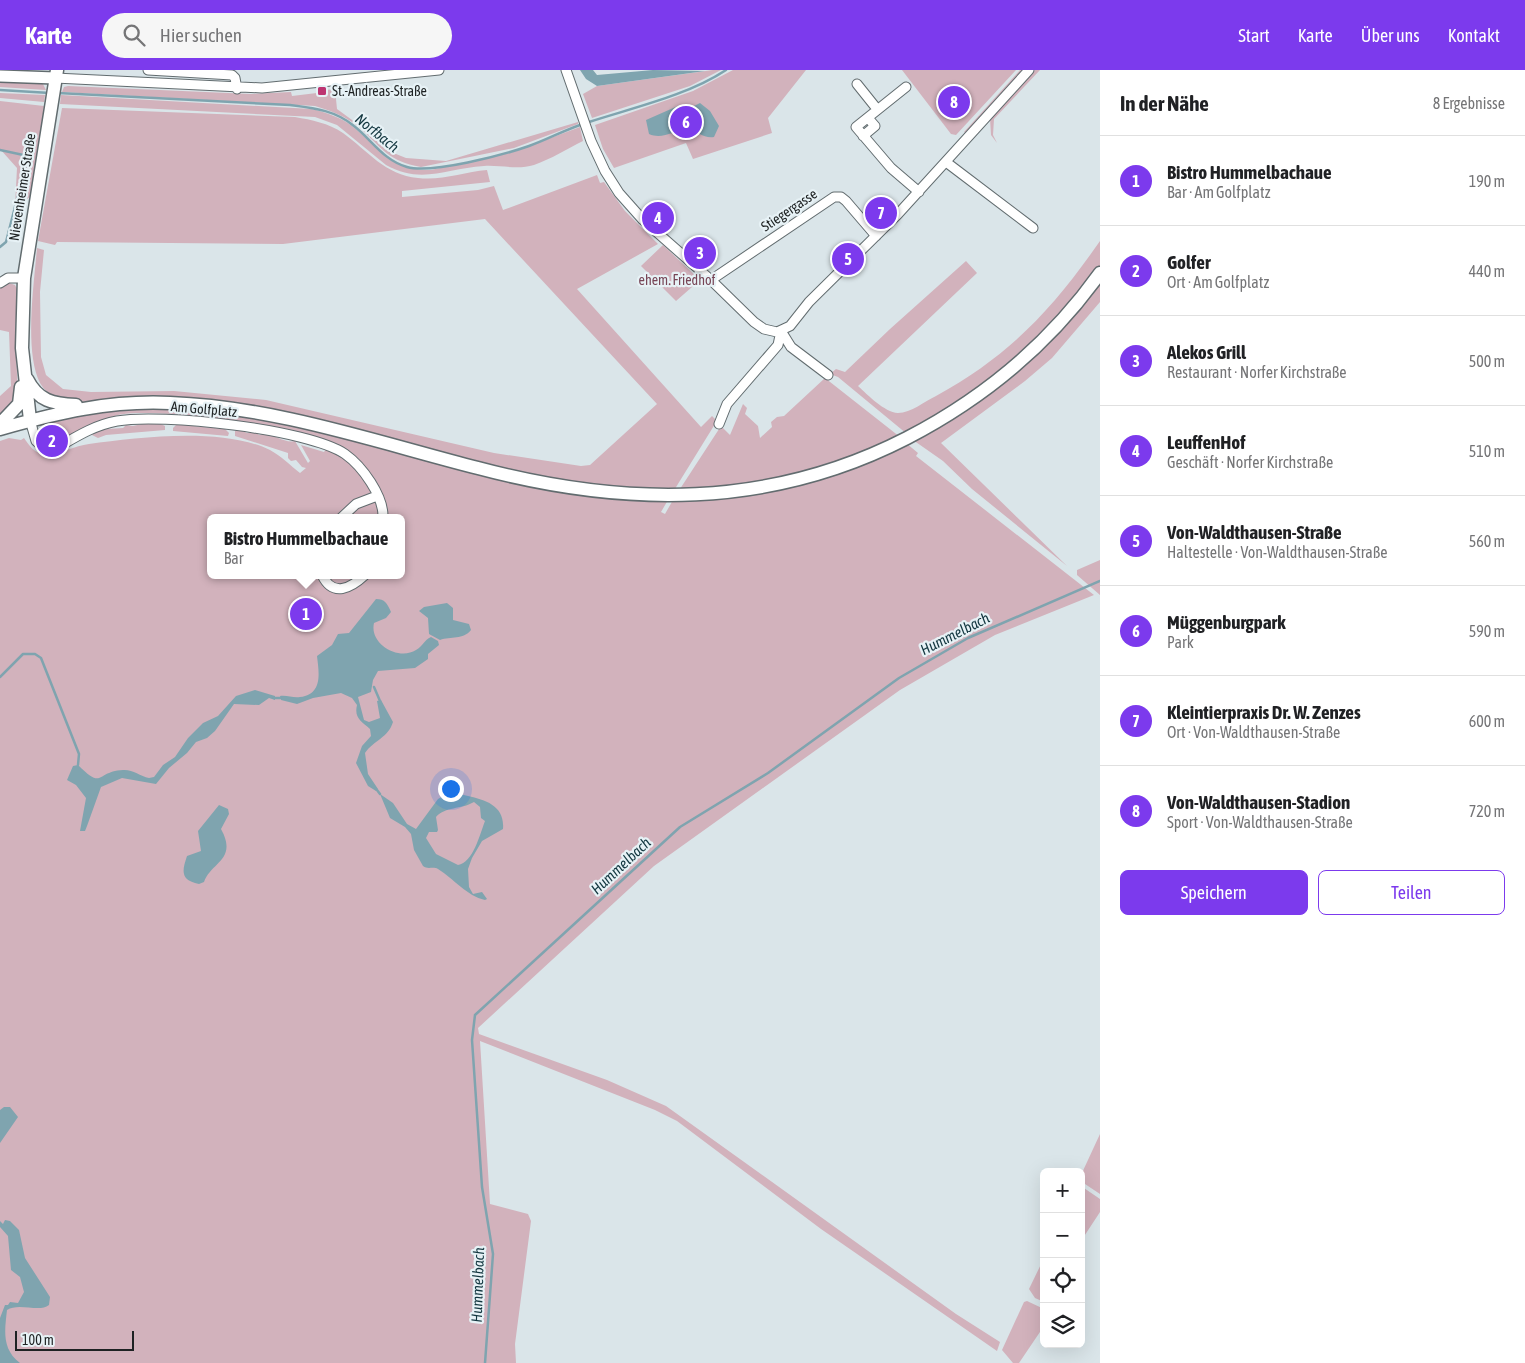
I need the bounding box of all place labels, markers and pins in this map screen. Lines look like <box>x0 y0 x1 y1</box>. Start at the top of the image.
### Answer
place label: St.-Andreas-Straße <box>332 83 427 99</box>
pin: 8 <box>938 83 970 121</box>
marker: St.-Andreas-Straße <box>316 85 328 97</box>
pin: 6 <box>670 103 702 141</box>
pin: 7 <box>865 194 897 232</box>
pin: 4 <box>642 199 674 237</box>
pin: 3 <box>684 234 716 272</box>
pin: 5 <box>832 240 864 278</box>
pin: 2 <box>36 422 68 460</box>
pin: 1 <box>290 595 322 633</box>

